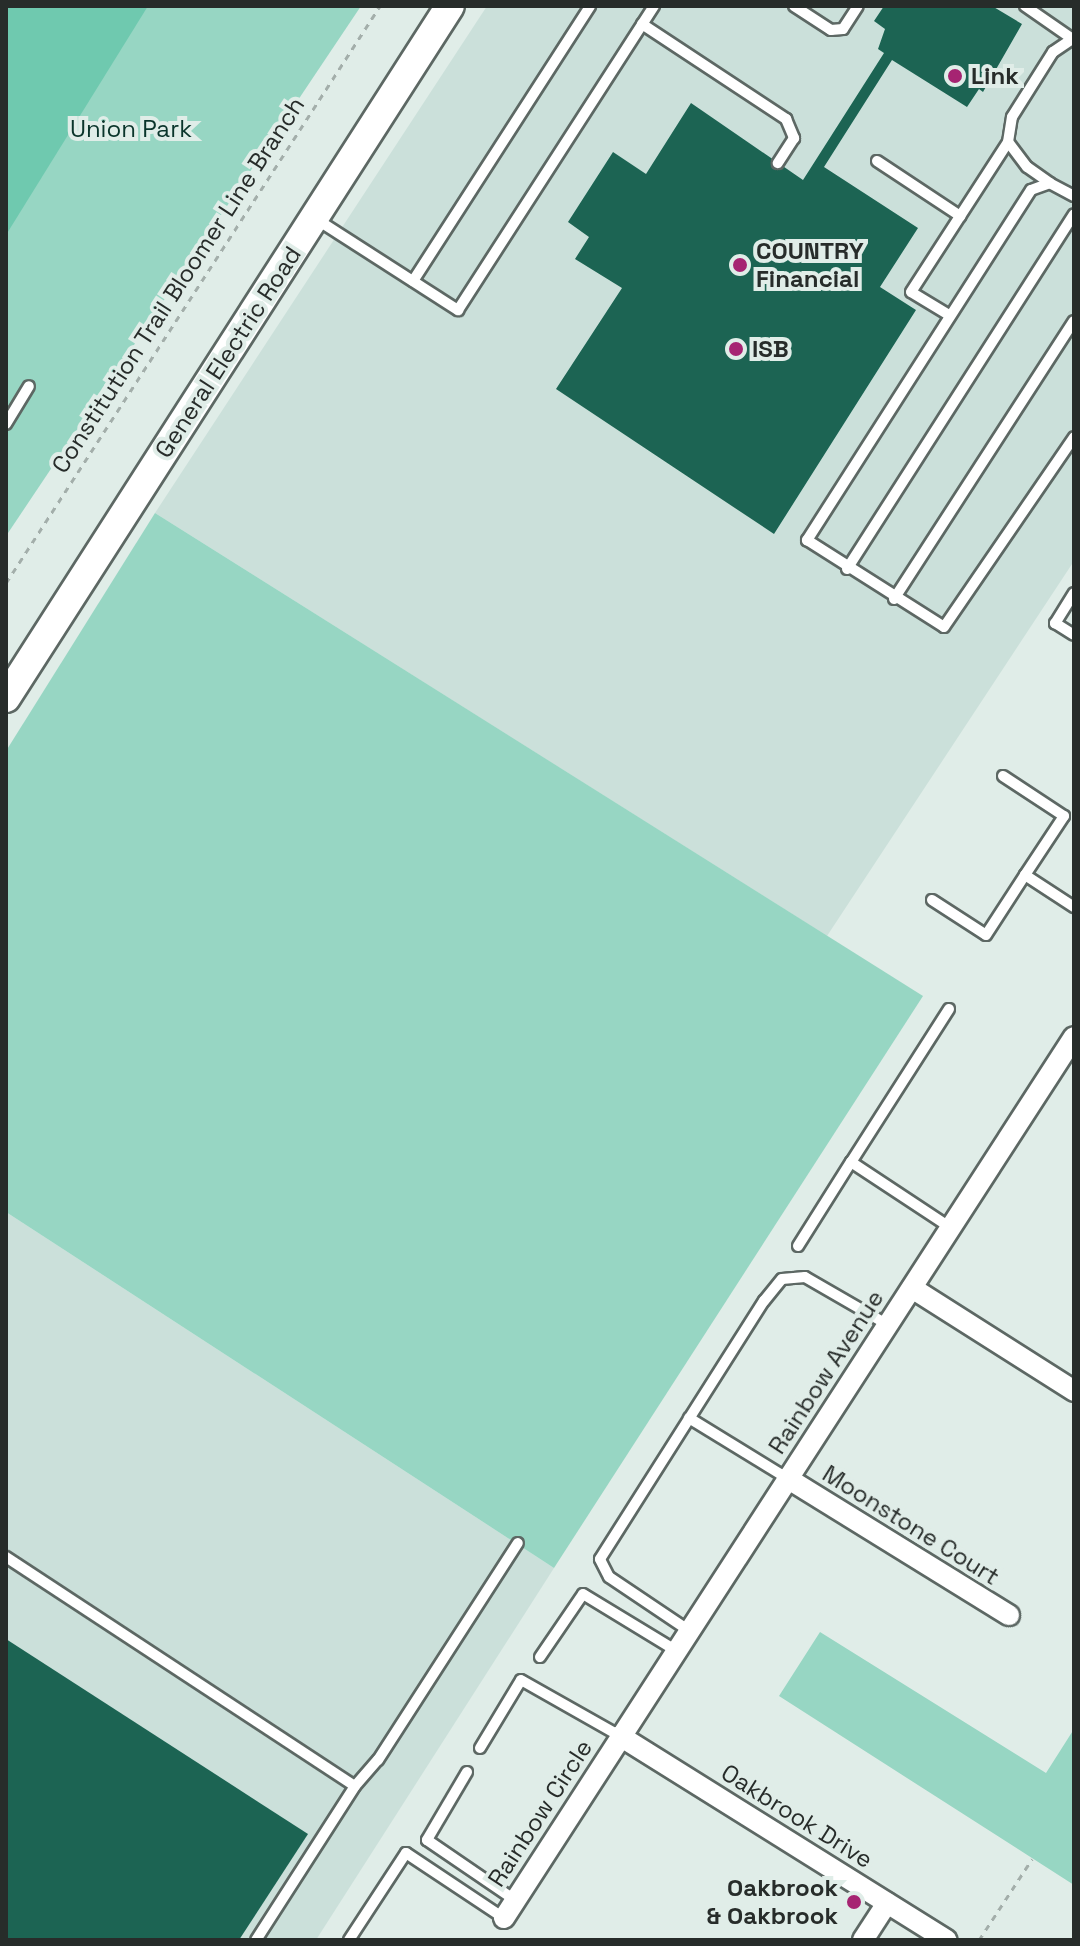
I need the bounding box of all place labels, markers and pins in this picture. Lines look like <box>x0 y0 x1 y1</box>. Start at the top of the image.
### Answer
place label: Link <box>971 62 1019 90</box>
marker: Link <box>946 67 964 85</box>
place label: COUNTRY Financial <box>756 237 864 293</box>
marker: COUNTRY Financial <box>731 256 749 274</box>
place label: ISB <box>752 335 789 363</box>
marker: ISB <box>727 340 745 358</box>
place label: Oakbrook & Oakbrook <box>707 1874 838 1930</box>
marker: Oakbrook & Oakbrook <box>845 1893 863 1911</box>

